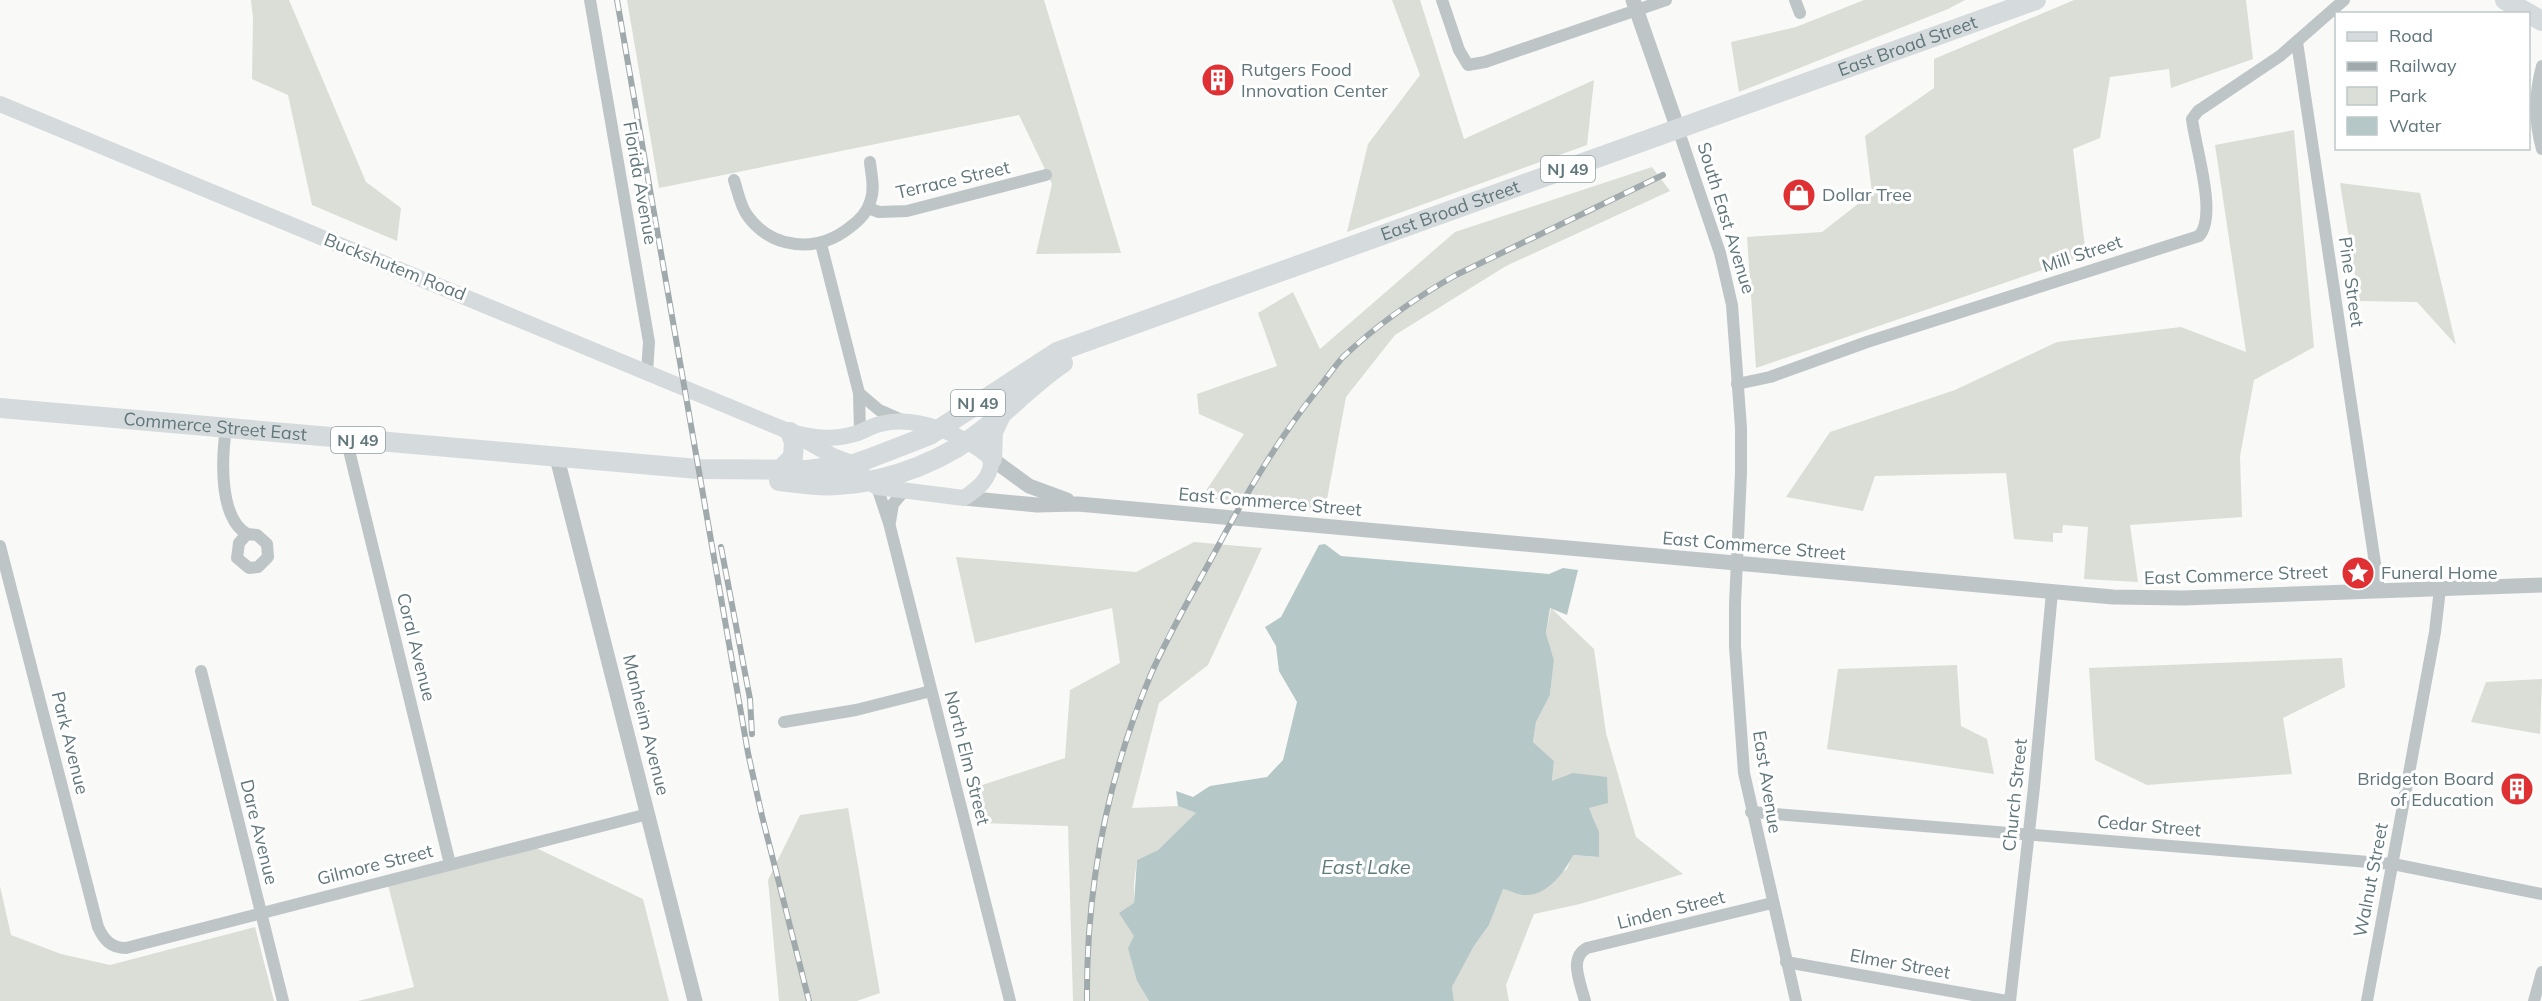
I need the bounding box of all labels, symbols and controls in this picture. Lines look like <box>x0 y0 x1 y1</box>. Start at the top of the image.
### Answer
street label: East Broad Street <box>1835 10 1980 81</box>
legend <box>2335 12 2530 150</box>
text: Road <box>2389 24 2433 47</box>
text: Railway <box>2389 54 2457 77</box>
place label: Rutgers Food Innovation Center <box>1241 58 1388 102</box>
building icon: Rutgers Food Innovation Center <box>1200 62 1236 98</box>
text: Park <box>2389 84 2428 107</box>
text: Water <box>2389 114 2442 137</box>
street label: Florida Avenue <box>618 120 663 246</box>
street label: South East Avenue <box>1692 139 1760 296</box>
street label: Terrace Street <box>894 155 1012 204</box>
road number: NJ 49 <box>1541 156 1595 182</box>
street label: East Broad Street <box>1377 175 1523 246</box>
shop icon: Dollar Tree <box>1781 177 1817 213</box>
place label: Dollar Tree <box>1822 183 1912 206</box>
street label: Buckshutem Road <box>321 228 470 306</box>
street label: Mill Street <box>2039 230 2125 277</box>
street label: Pine Street <box>2334 235 2369 329</box>
road number: NJ 49 <box>951 390 1005 416</box>
street label: Commerce Street East <box>123 407 308 446</box>
road number: NJ 49 <box>331 427 385 453</box>
street label: East Commerce Street <box>1177 482 1363 521</box>
street label: East Commerce Street <box>1661 526 1847 565</box>
place icon: Funeral Home <box>2340 555 2376 591</box>
street label: East Commerce Street <box>2144 560 2328 589</box>
place label: Funeral Home <box>2381 561 2498 584</box>
street label: Coral Avenue <box>392 590 441 703</box>
street label: Manheim Avenue <box>618 652 675 798</box>
street label: North Elm Street <box>940 688 995 827</box>
street label: Park Avenue <box>47 689 94 797</box>
street label: East Avenue <box>1748 729 1787 835</box>
street label: Church Street <box>1997 737 2032 853</box>
place label: Bridgeton Board of Education <box>2357 767 2494 811</box>
building icon: Bridgeton Board of Education <box>2499 771 2535 807</box>
street label: Dare Avenue <box>235 777 284 887</box>
street label: Cedar Street <box>2096 810 2202 841</box>
street label: Walnut Street <box>2348 821 2393 939</box>
street label: Gilmore Street <box>315 839 435 890</box>
water label: East Lake <box>1321 854 1411 879</box>
street label: Linden Street <box>1615 885 1727 934</box>
street label: Elmer Street <box>1848 943 1952 984</box>

